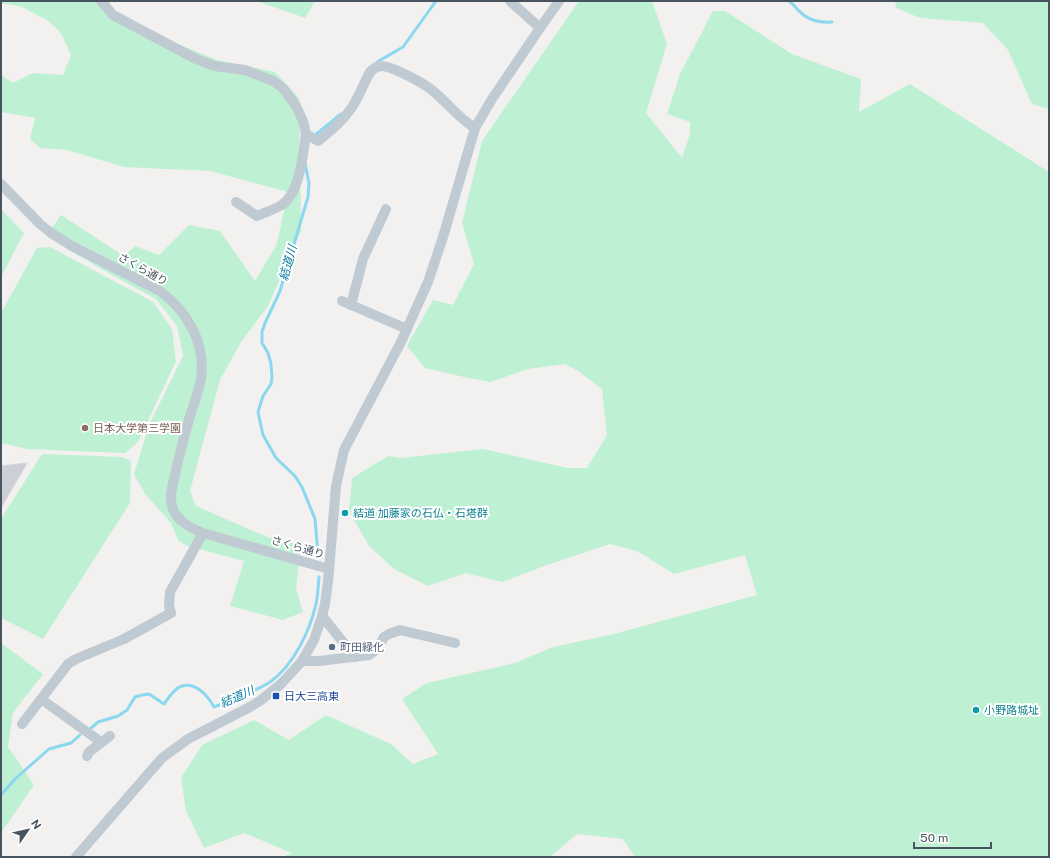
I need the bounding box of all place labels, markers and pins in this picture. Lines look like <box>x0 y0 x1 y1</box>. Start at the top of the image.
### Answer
place label: 日本大学第三学園 <box>93 422 181 434</box>
marker: 日本大学第三学園 <box>80 423 90 433</box>
place label: 結道 加藤家の石仏・石塔群 <box>353 507 488 519</box>
marker: 結道 加藤家の石仏・石塔群 <box>340 508 350 518</box>
place label: 町田緑化 <box>340 641 384 653</box>
marker: 町田緑化 <box>327 642 337 652</box>
place label: 日大三高東 <box>284 690 339 702</box>
marker: 日大三高東 <box>271 691 281 701</box>
place label: 小野路城址 <box>984 704 1039 716</box>
marker: 小野路城址 <box>971 705 981 715</box>

